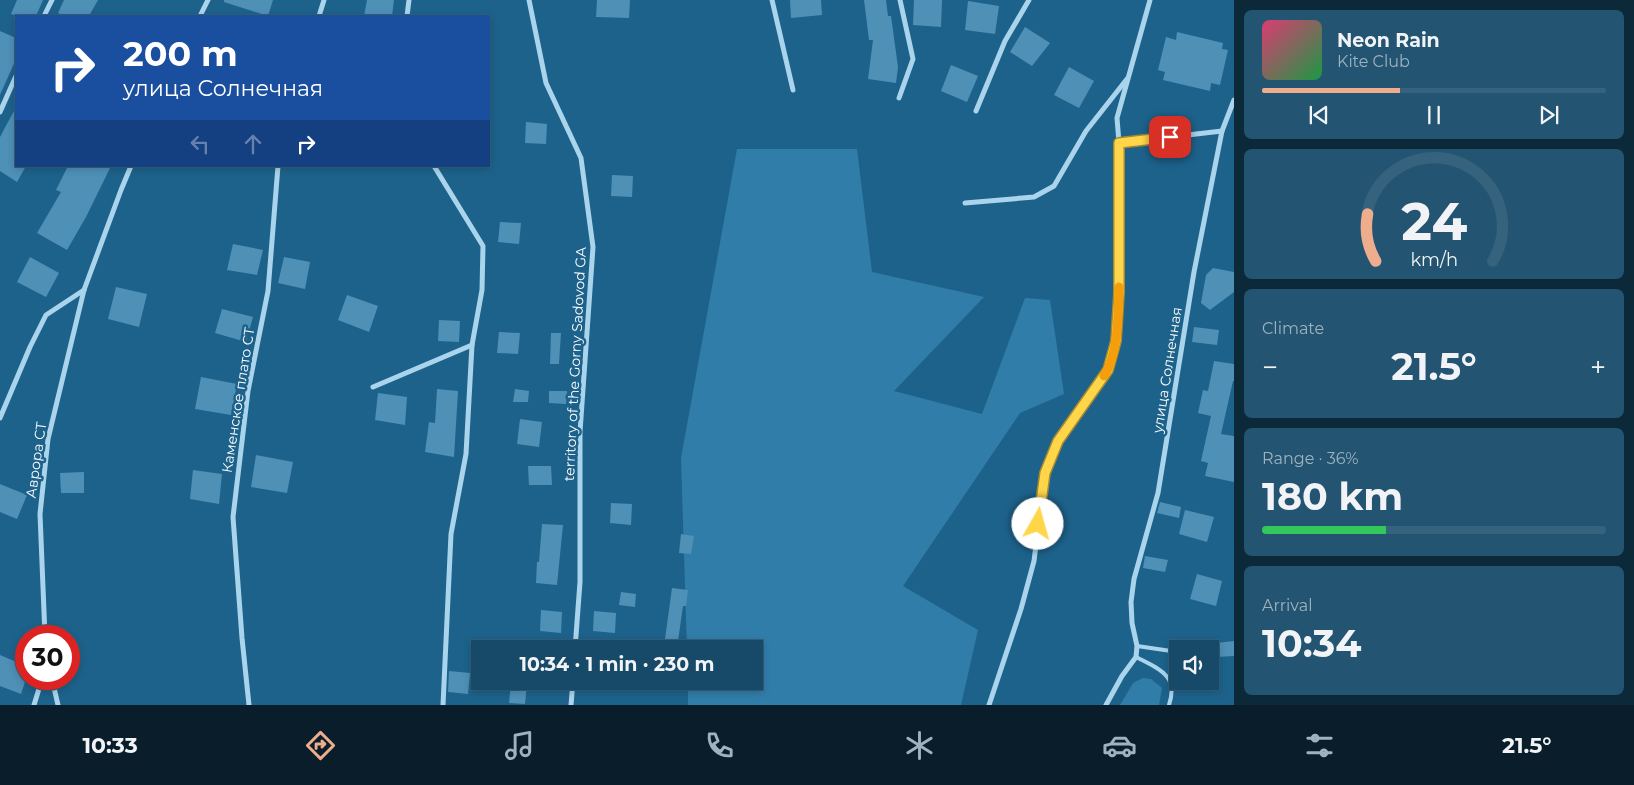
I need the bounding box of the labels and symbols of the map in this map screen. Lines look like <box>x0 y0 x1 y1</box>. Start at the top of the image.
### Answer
pin <box>1149 116 1191 158</box>
street label: territory of the Gorny Sadovod GA <box>560 245 590 482</box>
street label: улица Солнечная <box>1148 306 1186 435</box>
street label: Каменское плато СТ <box>218 325 259 474</box>
street label: Аврора СТ <box>22 420 50 499</box>
position arrow <box>1011 497 1063 549</box>
speed limit sign: 30 <box>15 625 80 690</box>

